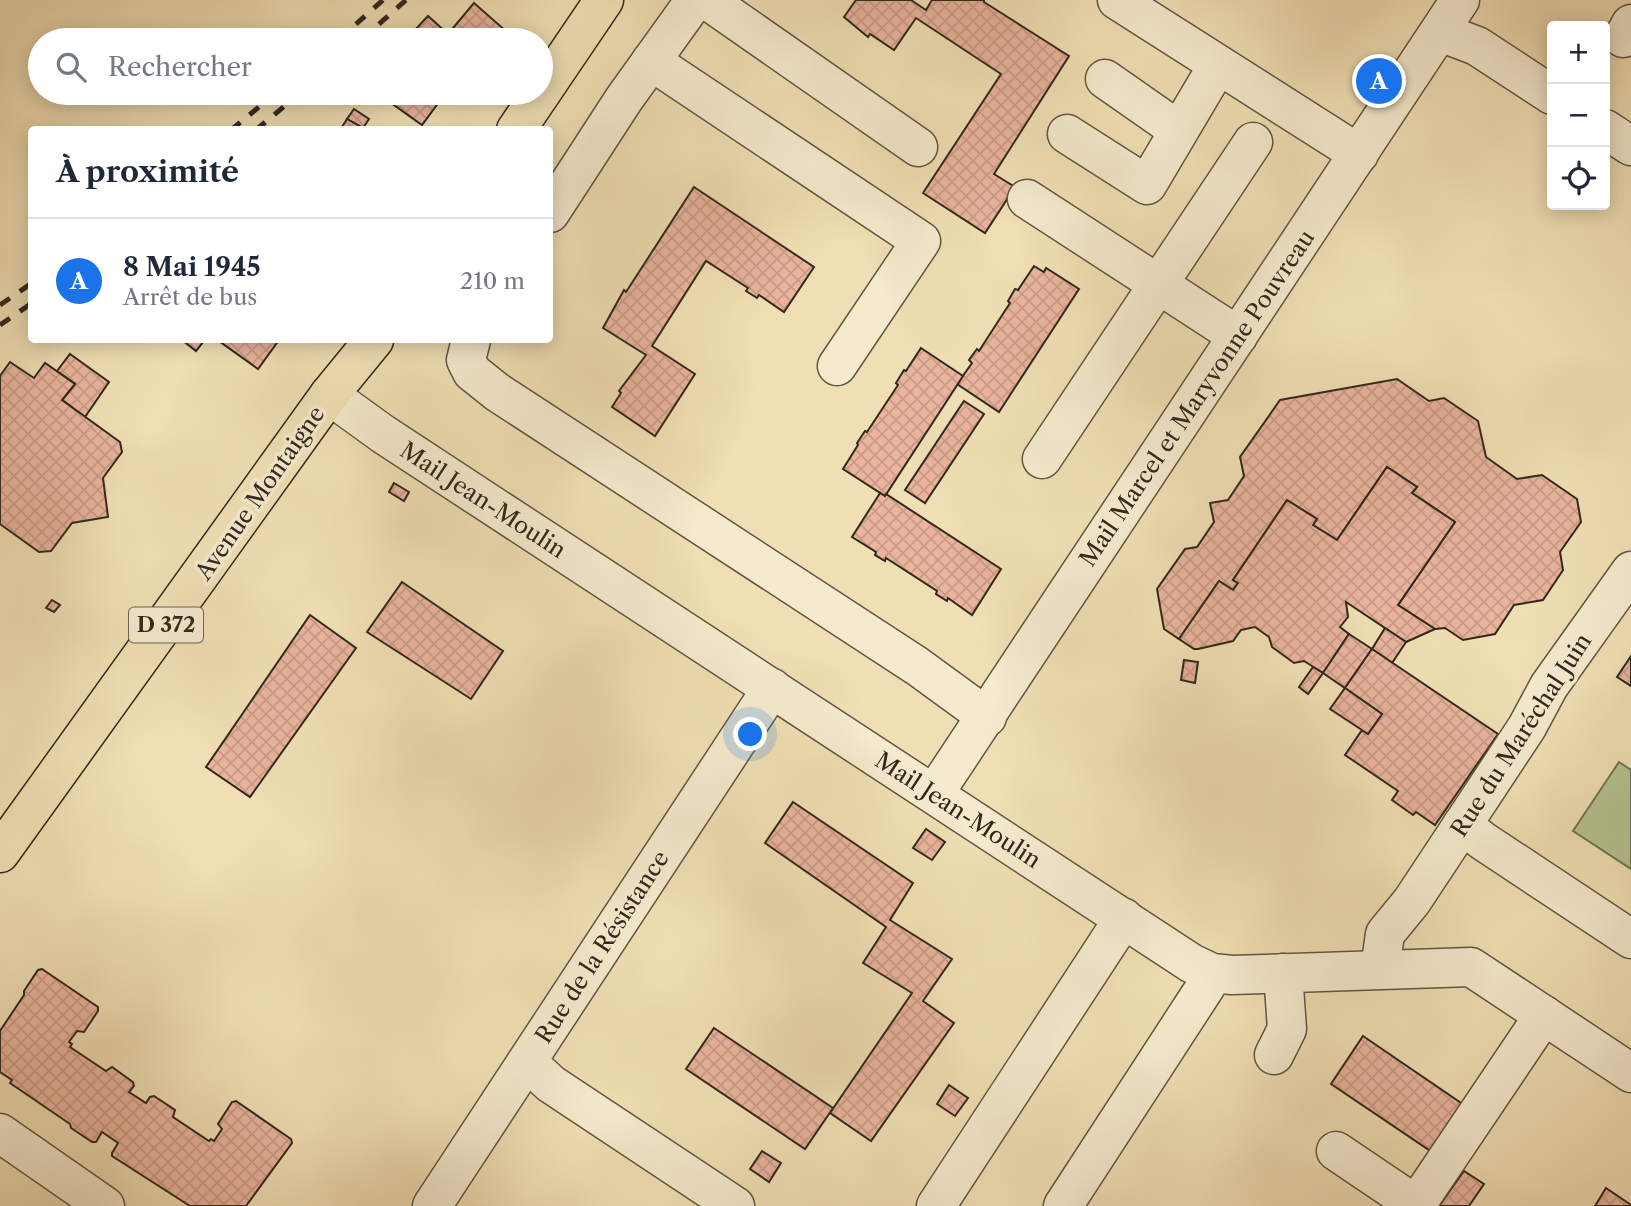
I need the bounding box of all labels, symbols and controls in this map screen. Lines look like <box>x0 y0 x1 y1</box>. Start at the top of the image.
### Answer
map controls <box>1547 21 1610 210</box>
button: + <box>1547 21 1610 84</box>
search box <box>28 28 553 105</box>
icon: search <box>52 48 90 86</box>
text: Rechercher <box>108 51 252 83</box>
pin: A <box>1356 55 1402 107</box>
button: − <box>1547 84 1610 147</box>
button: locate <box>1547 147 1610 210</box>
text: À proximité <box>56 153 239 190</box>
street label: Mail Marcel et Maryvonne Pouvreau <box>1074 224 1320 572</box>
text: 8 Mai 1945 <box>123 251 261 283</box>
text: A <box>70 267 88 295</box>
text: 210 m <box>460 267 525 295</box>
text: Arrêt de bus <box>123 283 257 311</box>
street label: Avenue Montaigne <box>189 401 330 586</box>
street label: Mail Jean-Moulin <box>395 436 571 564</box>
road number: D 372 <box>129 608 203 642</box>
street label: Rue du Maréchal Juin <box>1445 628 1597 842</box>
your location <box>733 717 767 751</box>
street label: Mail Jean-Moulin <box>870 746 1046 874</box>
street label: Rue de la Résistance <box>529 845 675 1049</box>

